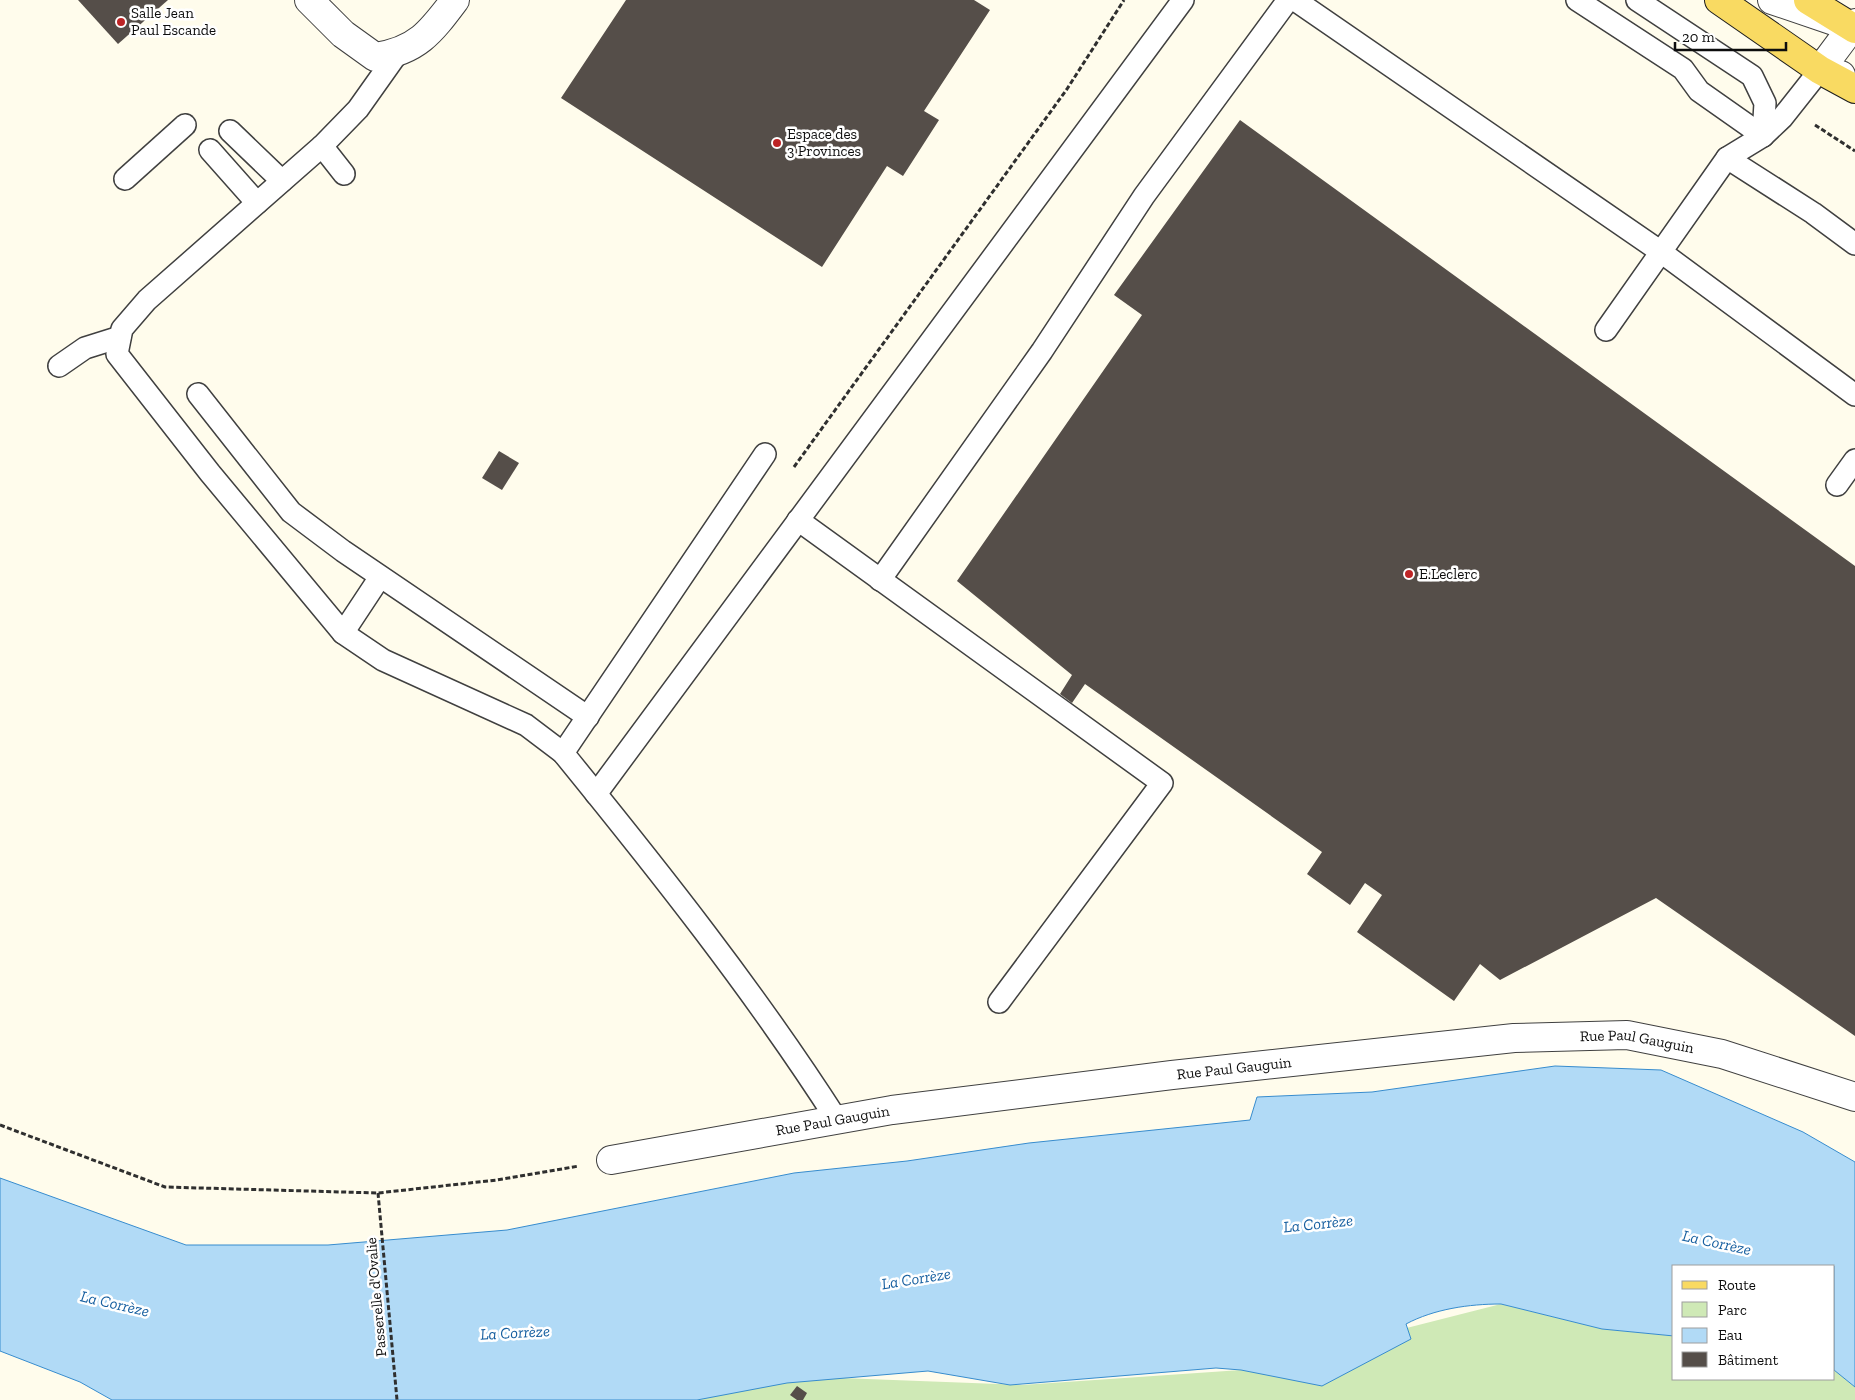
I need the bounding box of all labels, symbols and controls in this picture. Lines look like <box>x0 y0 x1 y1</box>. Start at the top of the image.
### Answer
place label: Salle Jean Paul Escande <box>131 4 216 39</box>
marker: Salle Jean Paul Escande <box>115 16 127 28</box>
scale bar <box>1675 20 1786 52</box>
text: 20 m <box>1682 28 1715 46</box>
place label: Espace des 3 Provinces <box>787 125 861 160</box>
marker: Espace des 3 Provinces <box>771 137 783 149</box>
place label: E.Leclerc <box>1419 565 1477 583</box>
marker: E.Leclerc <box>1403 568 1415 580</box>
street label: Rue Paul Gauguin <box>1580 1026 1696 1057</box>
street label: Rue Paul Gauguin <box>1176 1053 1293 1083</box>
street label: Rue Paul Gauguin <box>774 1102 891 1140</box>
water label: La Corrèze <box>1282 1210 1354 1237</box>
water label: La Corrèze <box>1681 1226 1753 1259</box>
street label: Passerelle d'Ovalie <box>362 1237 390 1357</box>
water label: La Corrèze <box>880 1264 952 1293</box>
legend <box>1672 1265 1835 1380</box>
text: Route <box>1718 1276 1756 1294</box>
water label: La Corrèze <box>79 1286 151 1321</box>
text: Parc <box>1718 1301 1747 1319</box>
water label: La Corrèze <box>480 1321 550 1344</box>
text: Eau <box>1718 1326 1743 1344</box>
text: Bâtiment <box>1718 1351 1779 1369</box>

